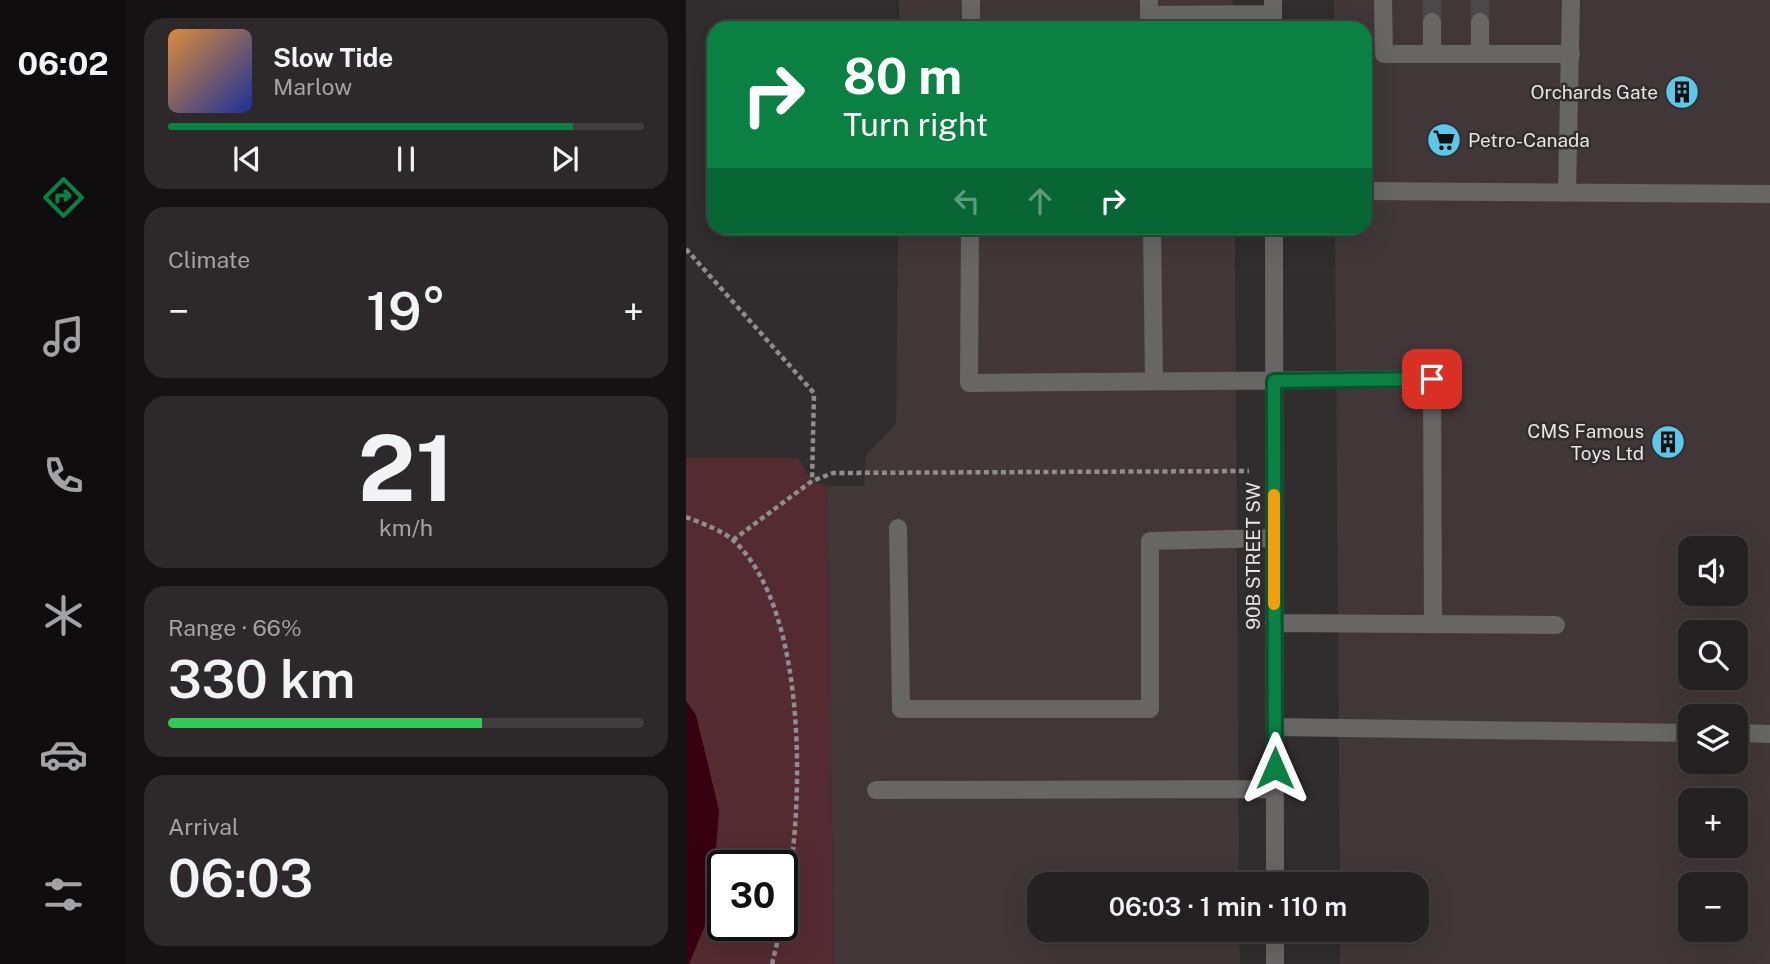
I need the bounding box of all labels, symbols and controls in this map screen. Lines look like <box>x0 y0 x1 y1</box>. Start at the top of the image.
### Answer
text: Slow Tide <box>273 42 393 73</box>
text: 06:02 <box>17 45 109 82</box>
text: 80 m <box>843 47 962 105</box>
icon: right <box>728 49 819 140</box>
text: Marlow <box>273 73 352 100</box>
building icon: Orchards Gate <box>1663 73 1701 111</box>
place label: Orchards Gate <box>1531 81 1658 103</box>
text: Turn right <box>843 106 988 143</box>
supermarket icon: Petro-Canada <box>1425 121 1463 159</box>
place label: Petro-Canada <box>1468 129 1590 151</box>
icon: previous <box>228 140 266 178</box>
icon: pause <box>387 140 425 178</box>
icon: next <box>546 140 584 178</box>
icon: directions <box>39 173 88 222</box>
icon: left <box>948 182 986 220</box>
icon: ahead <box>1021 182 1059 220</box>
icon: right <box>1094 182 1132 220</box>
text: Climate <box>168 246 250 273</box>
text: 19° <box>366 281 446 342</box>
text: − <box>168 289 189 334</box>
text: + <box>623 289 644 334</box>
icon: music <box>39 312 88 361</box>
pin <box>1402 349 1462 409</box>
icon: arrive <box>1413 360 1451 398</box>
text: 21 <box>358 415 454 521</box>
place label: CMS Famous Toys Ltd <box>1527 420 1644 464</box>
building icon: CMS Famous Toys Ltd <box>1649 423 1687 461</box>
icon: phone <box>39 451 88 500</box>
street label: 90B STREET SW <box>1242 482 1264 630</box>
text: km/h <box>379 514 433 541</box>
map controls <box>1678 536 1748 942</box>
button: sound <box>1678 536 1748 606</box>
icon: climate <box>39 591 88 640</box>
text: Range · 66% <box>168 614 302 641</box>
button: search <box>1678 620 1748 690</box>
text: 330 km <box>168 649 355 710</box>
button: layers <box>1678 704 1748 774</box>
icon: car <box>39 730 88 779</box>
position arrow <box>1238 731 1312 805</box>
button: + <box>1678 788 1748 858</box>
text: Arrival <box>168 813 239 840</box>
text: 06:03 <box>168 848 313 909</box>
speed limit sign: 30 <box>707 850 798 941</box>
icon: filters <box>39 870 88 919</box>
button: − <box>1678 872 1748 942</box>
text: 06:03 · 1 min · 110 m <box>1109 891 1347 922</box>

